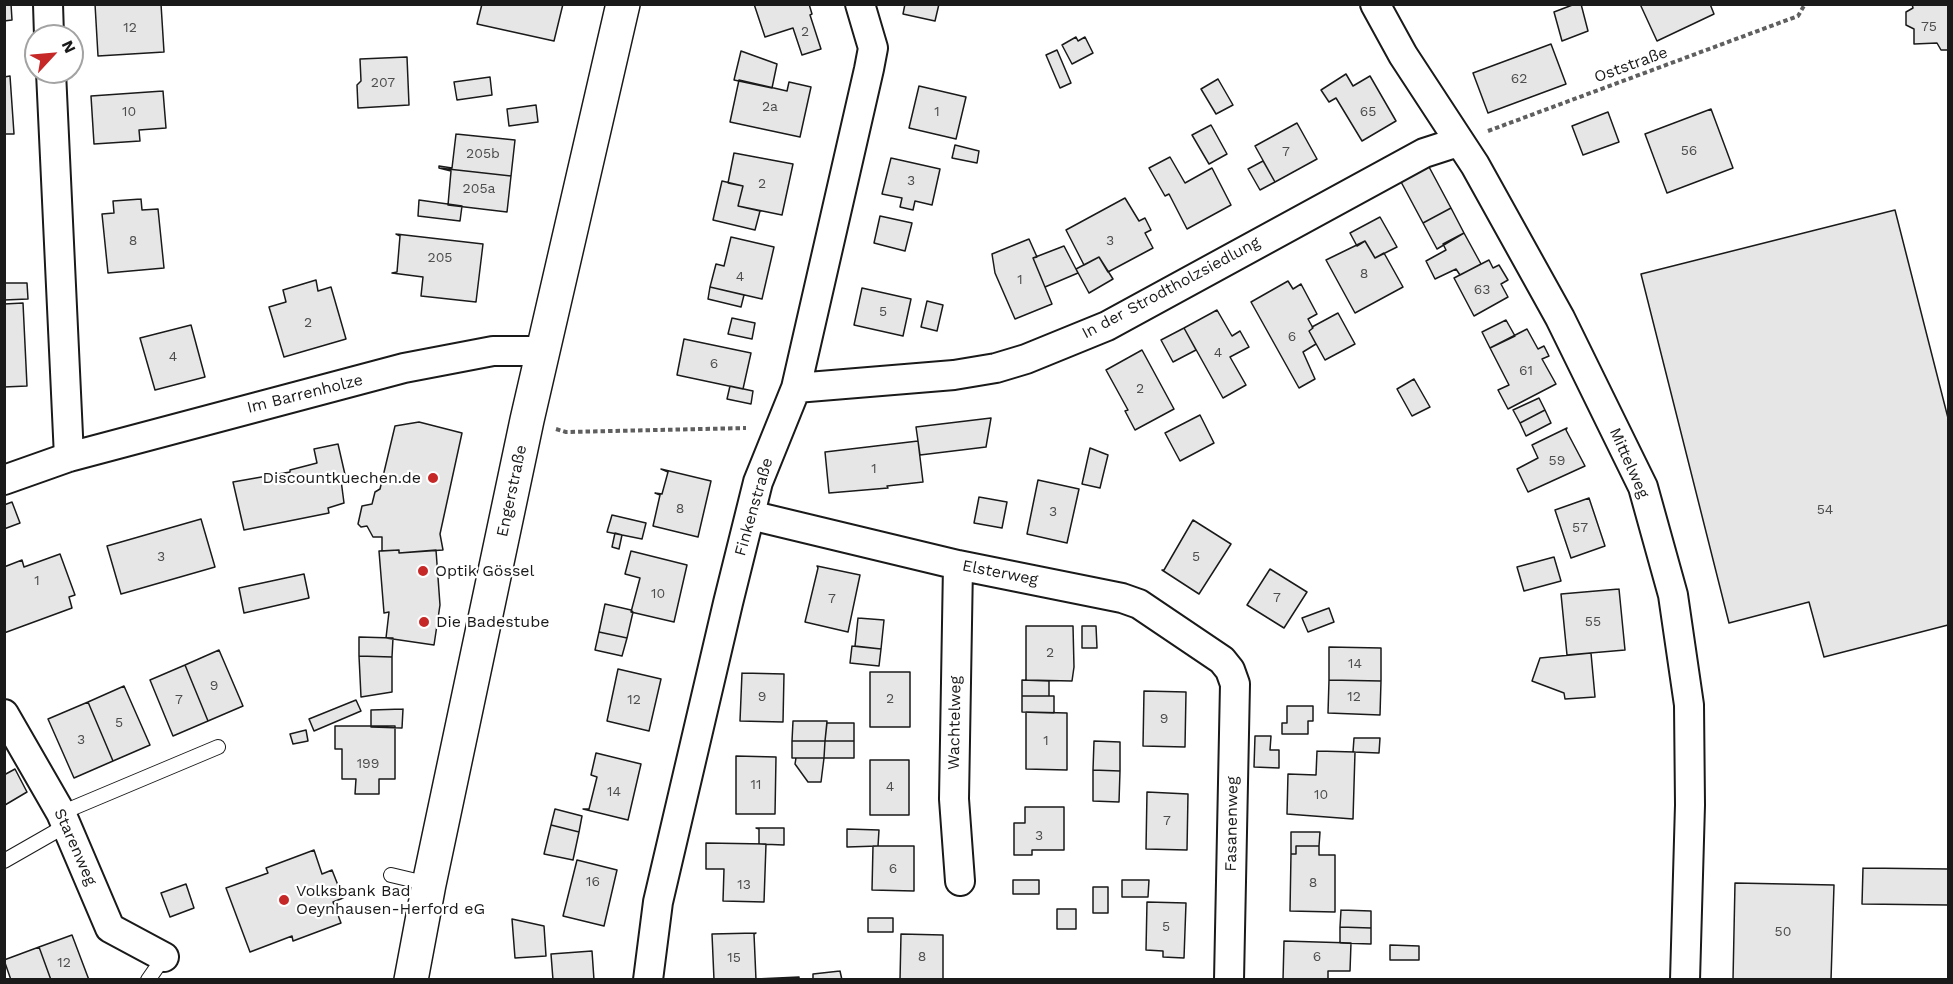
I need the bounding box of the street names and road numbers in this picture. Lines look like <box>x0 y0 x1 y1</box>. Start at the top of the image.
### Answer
street label: Oststraße <box>1592 43 1670 87</box>
street label: In der Strodtholzsiedlung <box>1079 233 1263 343</box>
street label: Im Barrenholze <box>245 370 365 418</box>
street label: Mittelweg <box>1605 425 1653 501</box>
street label: Engerstraße <box>493 443 531 539</box>
street label: Finkenstraße <box>731 456 777 558</box>
street label: Elsterweg <box>960 556 1040 590</box>
street label: Wachtelweg <box>945 676 965 770</box>
street label: Fasanenweg <box>1222 776 1242 872</box>
street label: Starenweg <box>50 806 100 888</box>

